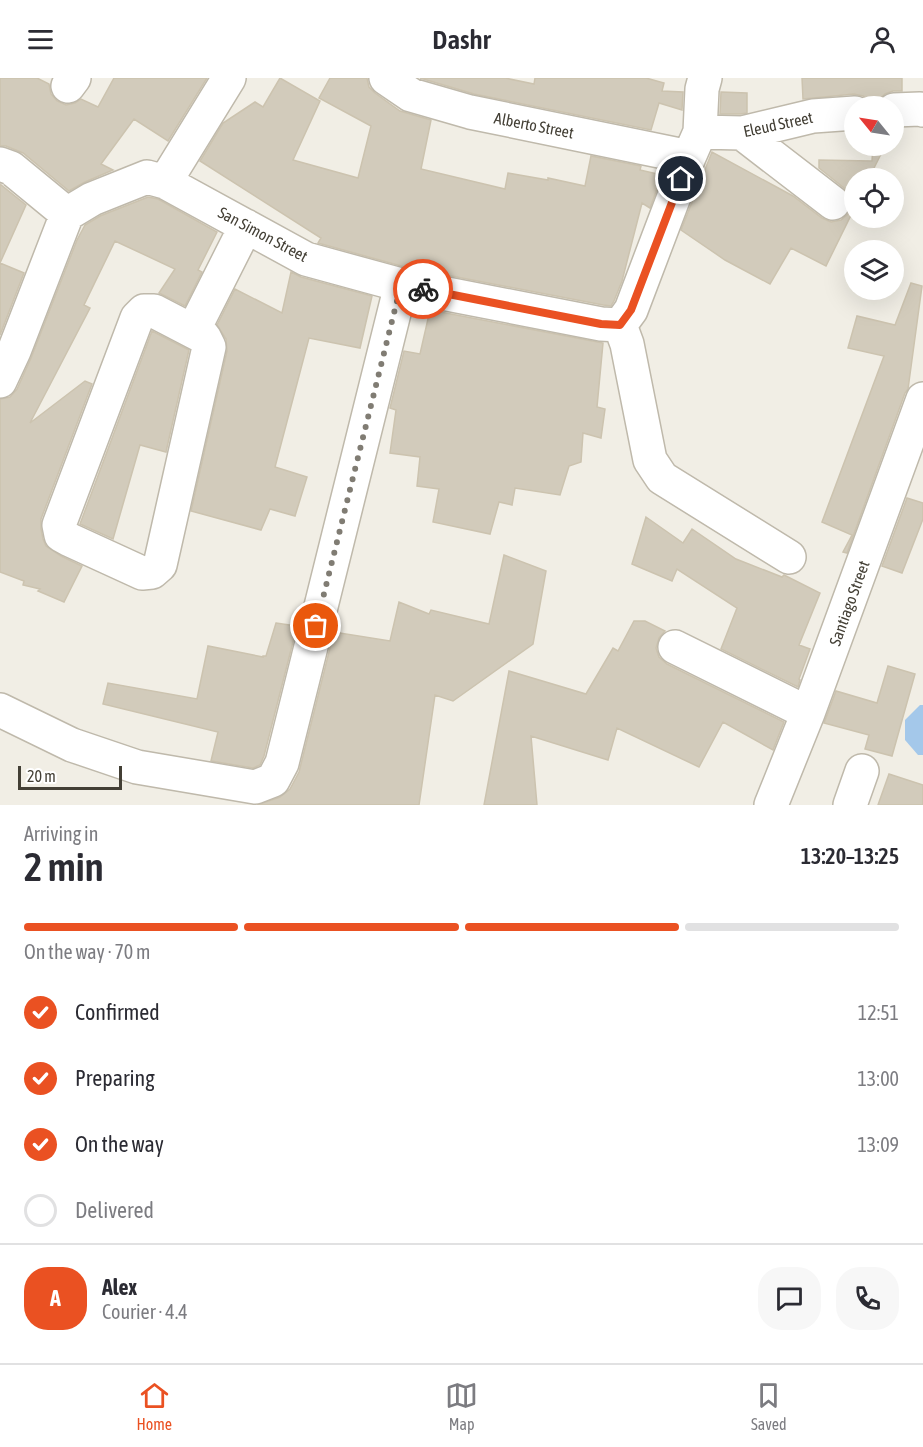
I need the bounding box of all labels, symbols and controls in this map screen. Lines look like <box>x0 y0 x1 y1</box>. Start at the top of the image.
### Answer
icon: menu <box>24 23 57 56</box>
icon: person <box>866 23 899 56</box>
text: Dashr <box>432 24 491 55</box>
north arrow <box>844 96 904 156</box>
map controls <box>844 96 904 300</box>
street label: Alberto Street <box>493 108 576 142</box>
street label: Eleud Street <box>742 108 815 140</box>
pin <box>655 153 706 204</box>
icon: home <box>664 162 697 195</box>
button: locate <box>844 168 904 228</box>
street label: San Simon Street <box>215 203 311 265</box>
button: layers <box>844 240 904 300</box>
courier <box>393 259 453 319</box>
icon: bike <box>407 273 440 306</box>
street label: Santiago Street <box>825 558 874 648</box>
pin <box>290 600 341 651</box>
icon: bag <box>299 609 332 642</box>
scale bar <box>18 763 122 790</box>
text: 20 m <box>27 767 56 785</box>
text: Arriving in <box>24 822 98 845</box>
text: 13:20–13:25 <box>801 843 899 869</box>
text: 2 min <box>24 845 104 889</box>
text: On the way · 70 m <box>24 940 150 963</box>
icon: check <box>24 996 57 1029</box>
text: Confirmed <box>75 999 160 1025</box>
text: 12:51 <box>858 1001 899 1024</box>
icon: check <box>24 1062 57 1095</box>
text: Preparing <box>75 1065 155 1091</box>
text: 13:00 <box>857 1067 899 1090</box>
icon: check <box>24 1128 57 1161</box>
text: On the way <box>75 1131 164 1157</box>
text: 13:09 <box>857 1133 899 1156</box>
text: Delivered <box>75 1197 154 1223</box>
button: chat <box>758 1267 821 1330</box>
button: phone <box>836 1267 899 1330</box>
text: Alex <box>102 1274 137 1300</box>
text: A <box>50 1285 61 1311</box>
text: Courier · 4.4 <box>102 1300 188 1323</box>
tab: Home <box>137 1379 172 1433</box>
tab: Map <box>445 1379 478 1433</box>
tab: Saved <box>751 1379 786 1433</box>

